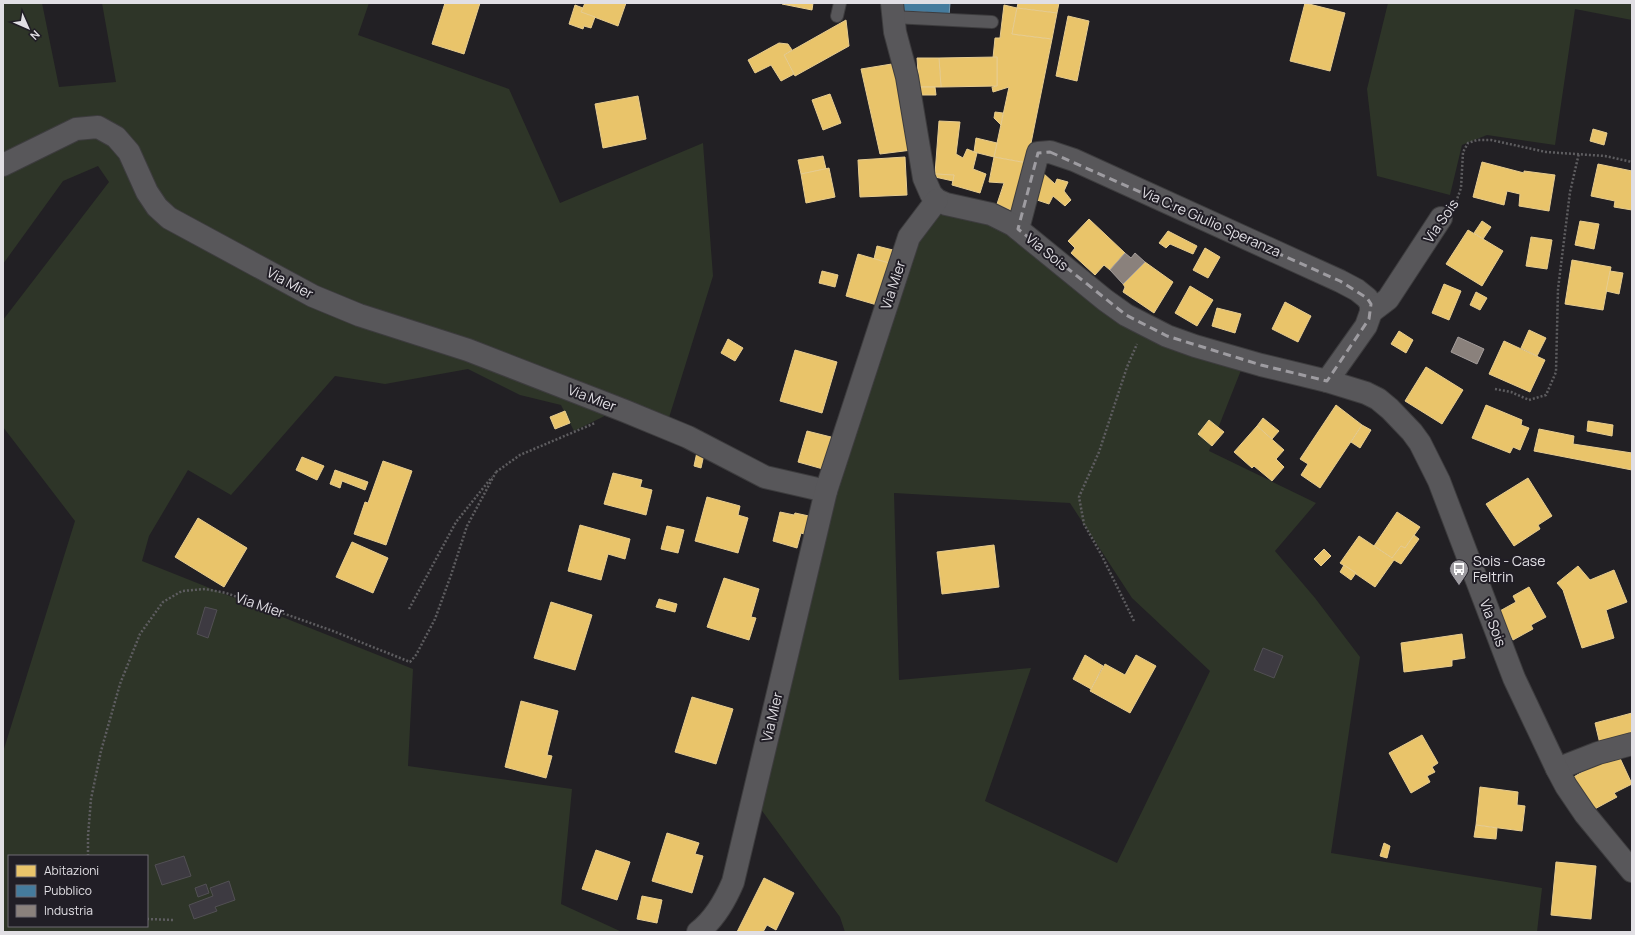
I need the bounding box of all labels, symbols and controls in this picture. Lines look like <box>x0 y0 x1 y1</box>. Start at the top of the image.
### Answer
north arrow <box>8 8 48 48</box>
text: N <box>27 27 44 44</box>
street label: Via C.re Giulio Speranza <box>1139 182 1284 261</box>
street label: Via Sois <box>1419 195 1463 246</box>
street label: Via Sois <box>1022 229 1073 275</box>
street label: Via Mier <box>876 258 909 312</box>
street label: Via Mier <box>264 262 317 303</box>
street label: Via Mier <box>565 380 619 415</box>
place label: Sois - Case Feltrin <box>1473 551 1545 586</box>
bus stop icon: Sois - Case Feltrin <box>1448 558 1470 586</box>
street label: Via Mier <box>233 587 287 622</box>
street label: Via Sois <box>1476 596 1511 649</box>
street label: Via Mier <box>757 690 786 744</box>
legend <box>8 855 148 927</box>
text: Abitazioni <box>44 862 99 879</box>
text: Pubblico <box>44 882 92 899</box>
text: Industria <box>44 902 93 919</box>

